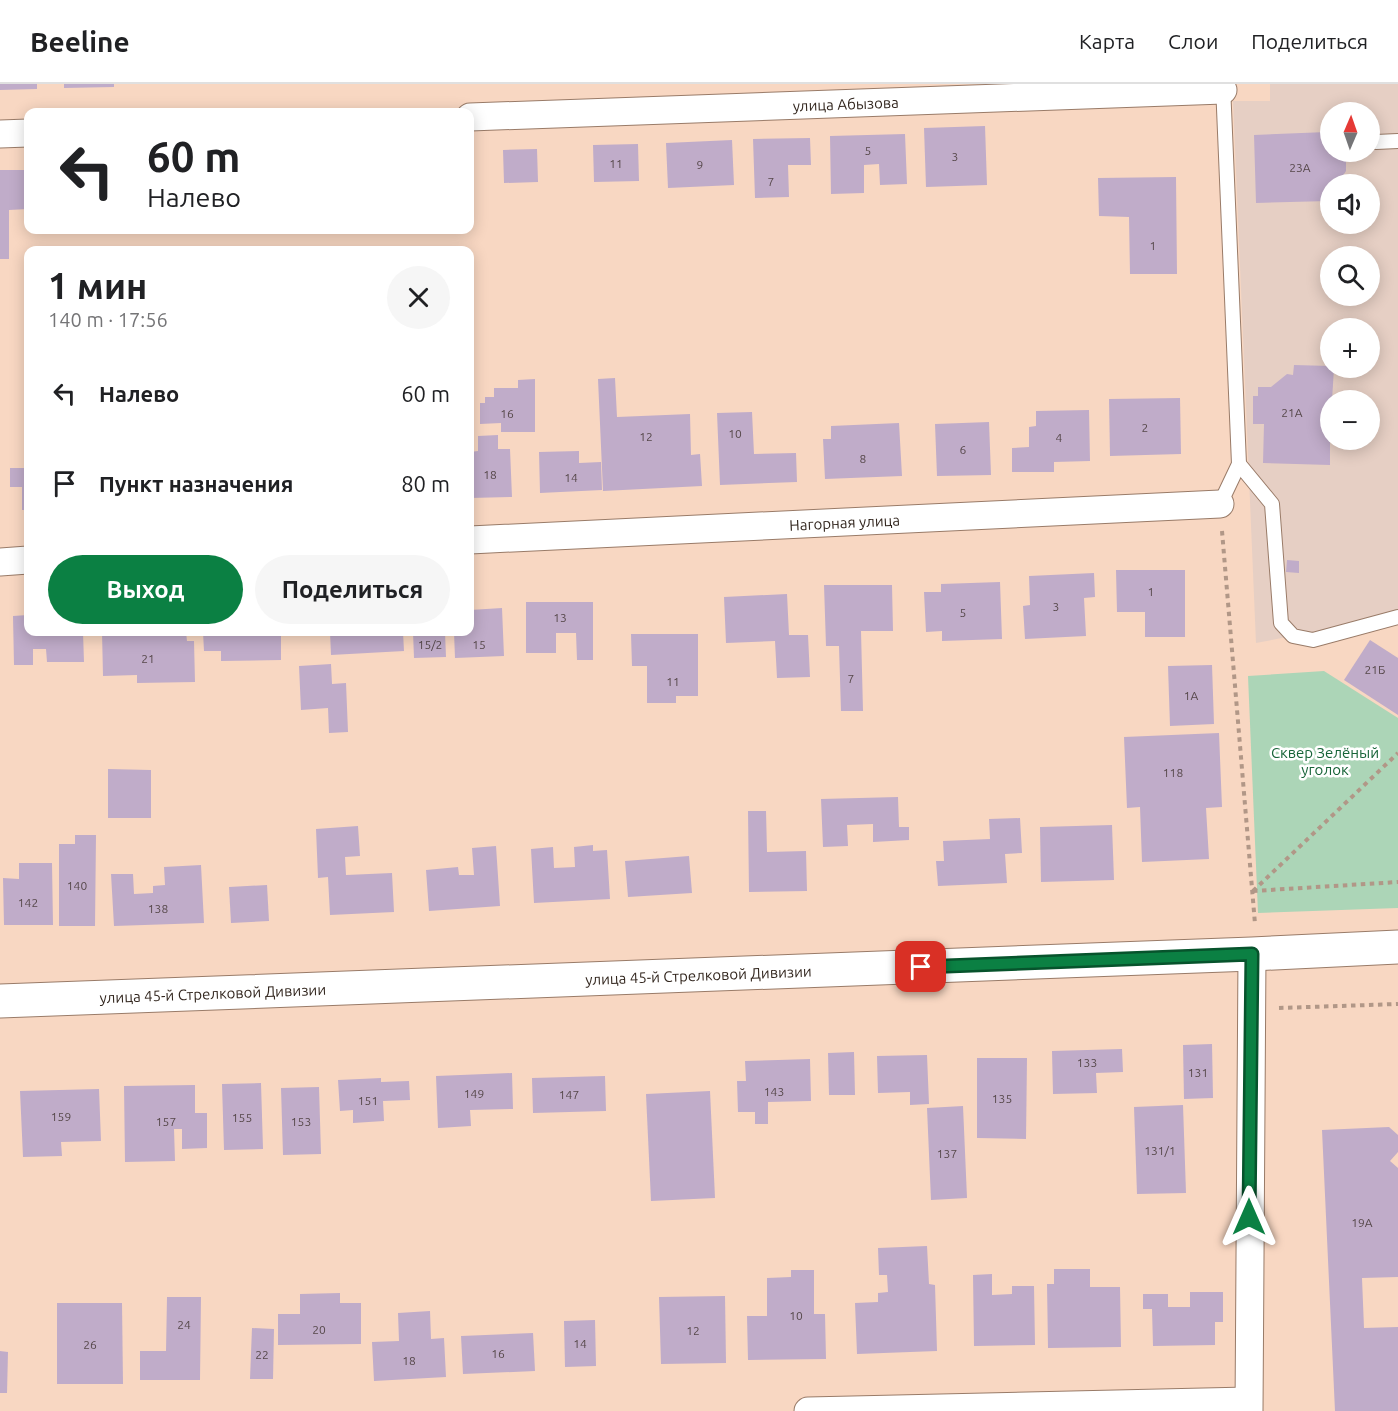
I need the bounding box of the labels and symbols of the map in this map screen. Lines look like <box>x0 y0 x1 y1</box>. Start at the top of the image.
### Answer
street label: улица Абызова <box>792 93 899 114</box>
north arrow <box>1320 102 1380 162</box>
house number: 5 <box>865 144 871 157</box>
house number: 3 <box>952 150 958 163</box>
house number: 11 <box>609 157 623 170</box>
house number: 9 <box>697 158 703 171</box>
house number: 23А <box>1289 161 1311 174</box>
house number: 7 <box>768 175 774 188</box>
house number: 1 <box>1150 239 1156 252</box>
house number: 21А <box>1281 406 1303 419</box>
house number: 16 <box>500 407 514 420</box>
house number: 2 <box>1142 421 1148 434</box>
house number: 10 <box>728 427 742 440</box>
house number: 12 <box>639 430 653 443</box>
house number: 4 <box>1056 431 1063 444</box>
house number: 6 <box>960 443 967 456</box>
house number: 8 <box>860 452 867 465</box>
house number: 18 <box>483 468 497 481</box>
house number: 14 <box>564 471 578 484</box>
street label: Нагорная улица <box>789 511 900 533</box>
house number: 1 <box>1148 585 1154 598</box>
house number: 3 <box>1053 600 1059 613</box>
house number: 5 <box>960 606 966 619</box>
house number: 13 <box>553 611 567 624</box>
house number: 15/2 <box>418 638 442 651</box>
house number: 15 <box>472 638 486 651</box>
house number: 21 <box>141 652 155 665</box>
house number: 21Б <box>1365 663 1385 676</box>
house number: 7 <box>848 672 854 685</box>
house number: 11 <box>666 675 680 688</box>
house number: 1А <box>1184 689 1198 702</box>
park label: Сквер Зелёный уголок <box>1271 744 1379 778</box>
house number: 118 <box>1163 766 1183 779</box>
house number: 140 <box>67 879 87 892</box>
house number: 142 <box>18 896 38 909</box>
house number: 138 <box>148 902 168 915</box>
pin <box>895 941 946 992</box>
street label: улица 45-й Стрелковой Дивизии <box>585 962 812 988</box>
street label: улица 45-й Стрелковой Дивизии <box>99 980 326 1006</box>
house number: 133 <box>1077 1056 1097 1069</box>
house number: 131 <box>1188 1066 1208 1079</box>
house number: 143 <box>764 1085 784 1098</box>
house number: 149 <box>464 1087 484 1100</box>
house number: 147 <box>559 1088 579 1101</box>
house number: 135 <box>992 1092 1012 1105</box>
house number: 151 <box>358 1094 378 1107</box>
house number: 159 <box>51 1110 71 1123</box>
house number: 155 <box>232 1111 252 1124</box>
house number: 157 <box>156 1115 176 1128</box>
house number: 153 <box>291 1115 311 1128</box>
house number: 131/1 <box>1144 1144 1176 1157</box>
house number: 137 <box>937 1147 957 1160</box>
position arrow <box>1217 1185 1281 1249</box>
house number: 19А <box>1351 1216 1373 1229</box>
house number: 10 <box>789 1309 803 1322</box>
house number: 24 <box>177 1318 191 1331</box>
house number: 20 <box>312 1323 326 1336</box>
house number: 12 <box>686 1324 700 1337</box>
house number: 14 <box>573 1337 587 1350</box>
house number: 26 <box>83 1338 97 1351</box>
house number: 16 <box>491 1347 505 1360</box>
house number: 22 <box>255 1348 269 1361</box>
house number: 18 <box>402 1354 416 1367</box>

